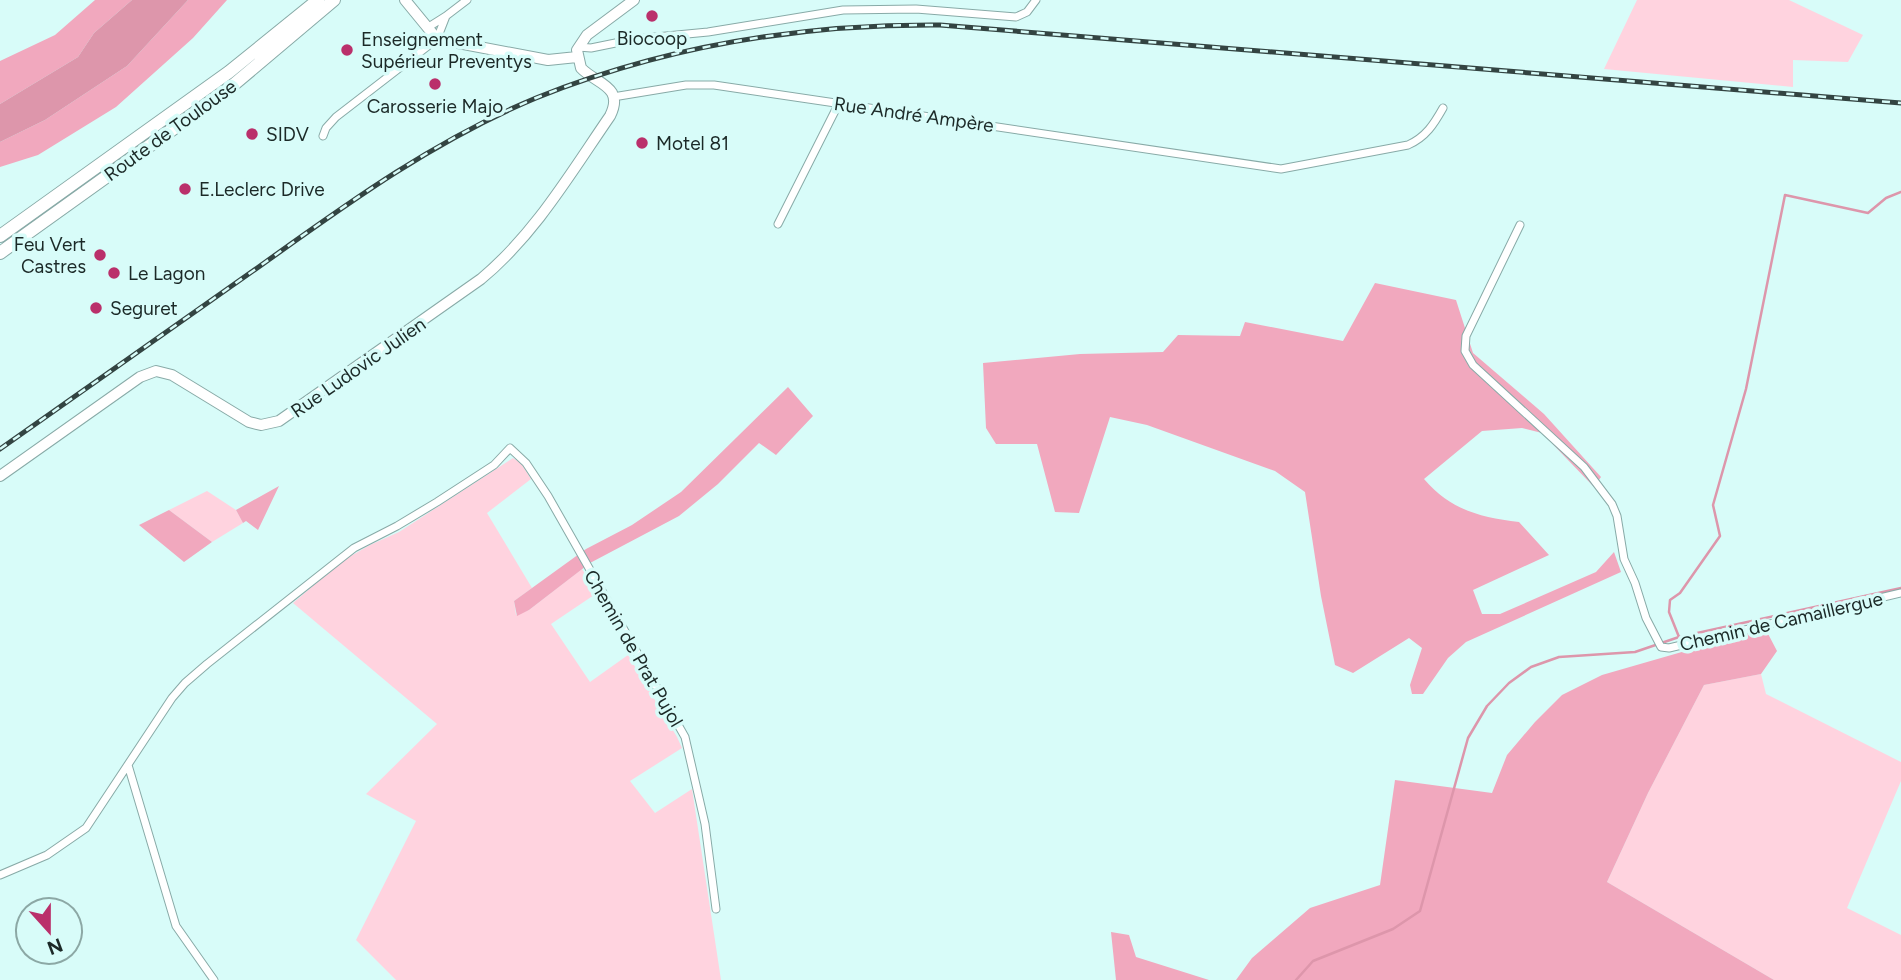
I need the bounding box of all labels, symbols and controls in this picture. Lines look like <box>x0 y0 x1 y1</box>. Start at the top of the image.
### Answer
marker: Biocoop <box>644 8 660 24</box>
place label: Biocoop <box>617 27 687 50</box>
place label: Enseignement Supérieur Preventys <box>361 28 532 73</box>
marker: Enseignement Supérieur Preventys <box>339 42 355 58</box>
street label: Route de Toulouse <box>100 75 241 186</box>
marker: Carosserie Majo <box>427 76 443 92</box>
street label: Rue André Ampère <box>833 92 995 137</box>
place label: Carosserie Majo <box>367 95 503 118</box>
place label: SIDV <box>266 123 309 146</box>
marker: SIDV <box>244 126 260 142</box>
place label: Motel 81 <box>656 132 729 155</box>
marker: Motel 81 <box>634 135 650 151</box>
place label: E.Leclerc Drive <box>199 178 325 201</box>
marker: E.Leclerc Drive <box>177 181 193 197</box>
place label: Feu Vert Castres <box>14 233 86 278</box>
marker: Feu Vert Castres <box>92 247 108 263</box>
place label: Le Lagon <box>128 262 205 285</box>
marker: Le Lagon <box>106 265 122 281</box>
place label: Seguret <box>110 297 178 320</box>
marker: Seguret <box>88 300 104 316</box>
street label: Rue Ludovic Julien <box>286 312 430 422</box>
street label: Chemin de Prat Pujol <box>579 566 688 731</box>
street label: Chemin de Camaillergue <box>1677 587 1885 656</box>
north arrow <box>14 896 84 966</box>
text: N <box>44 933 66 960</box>

